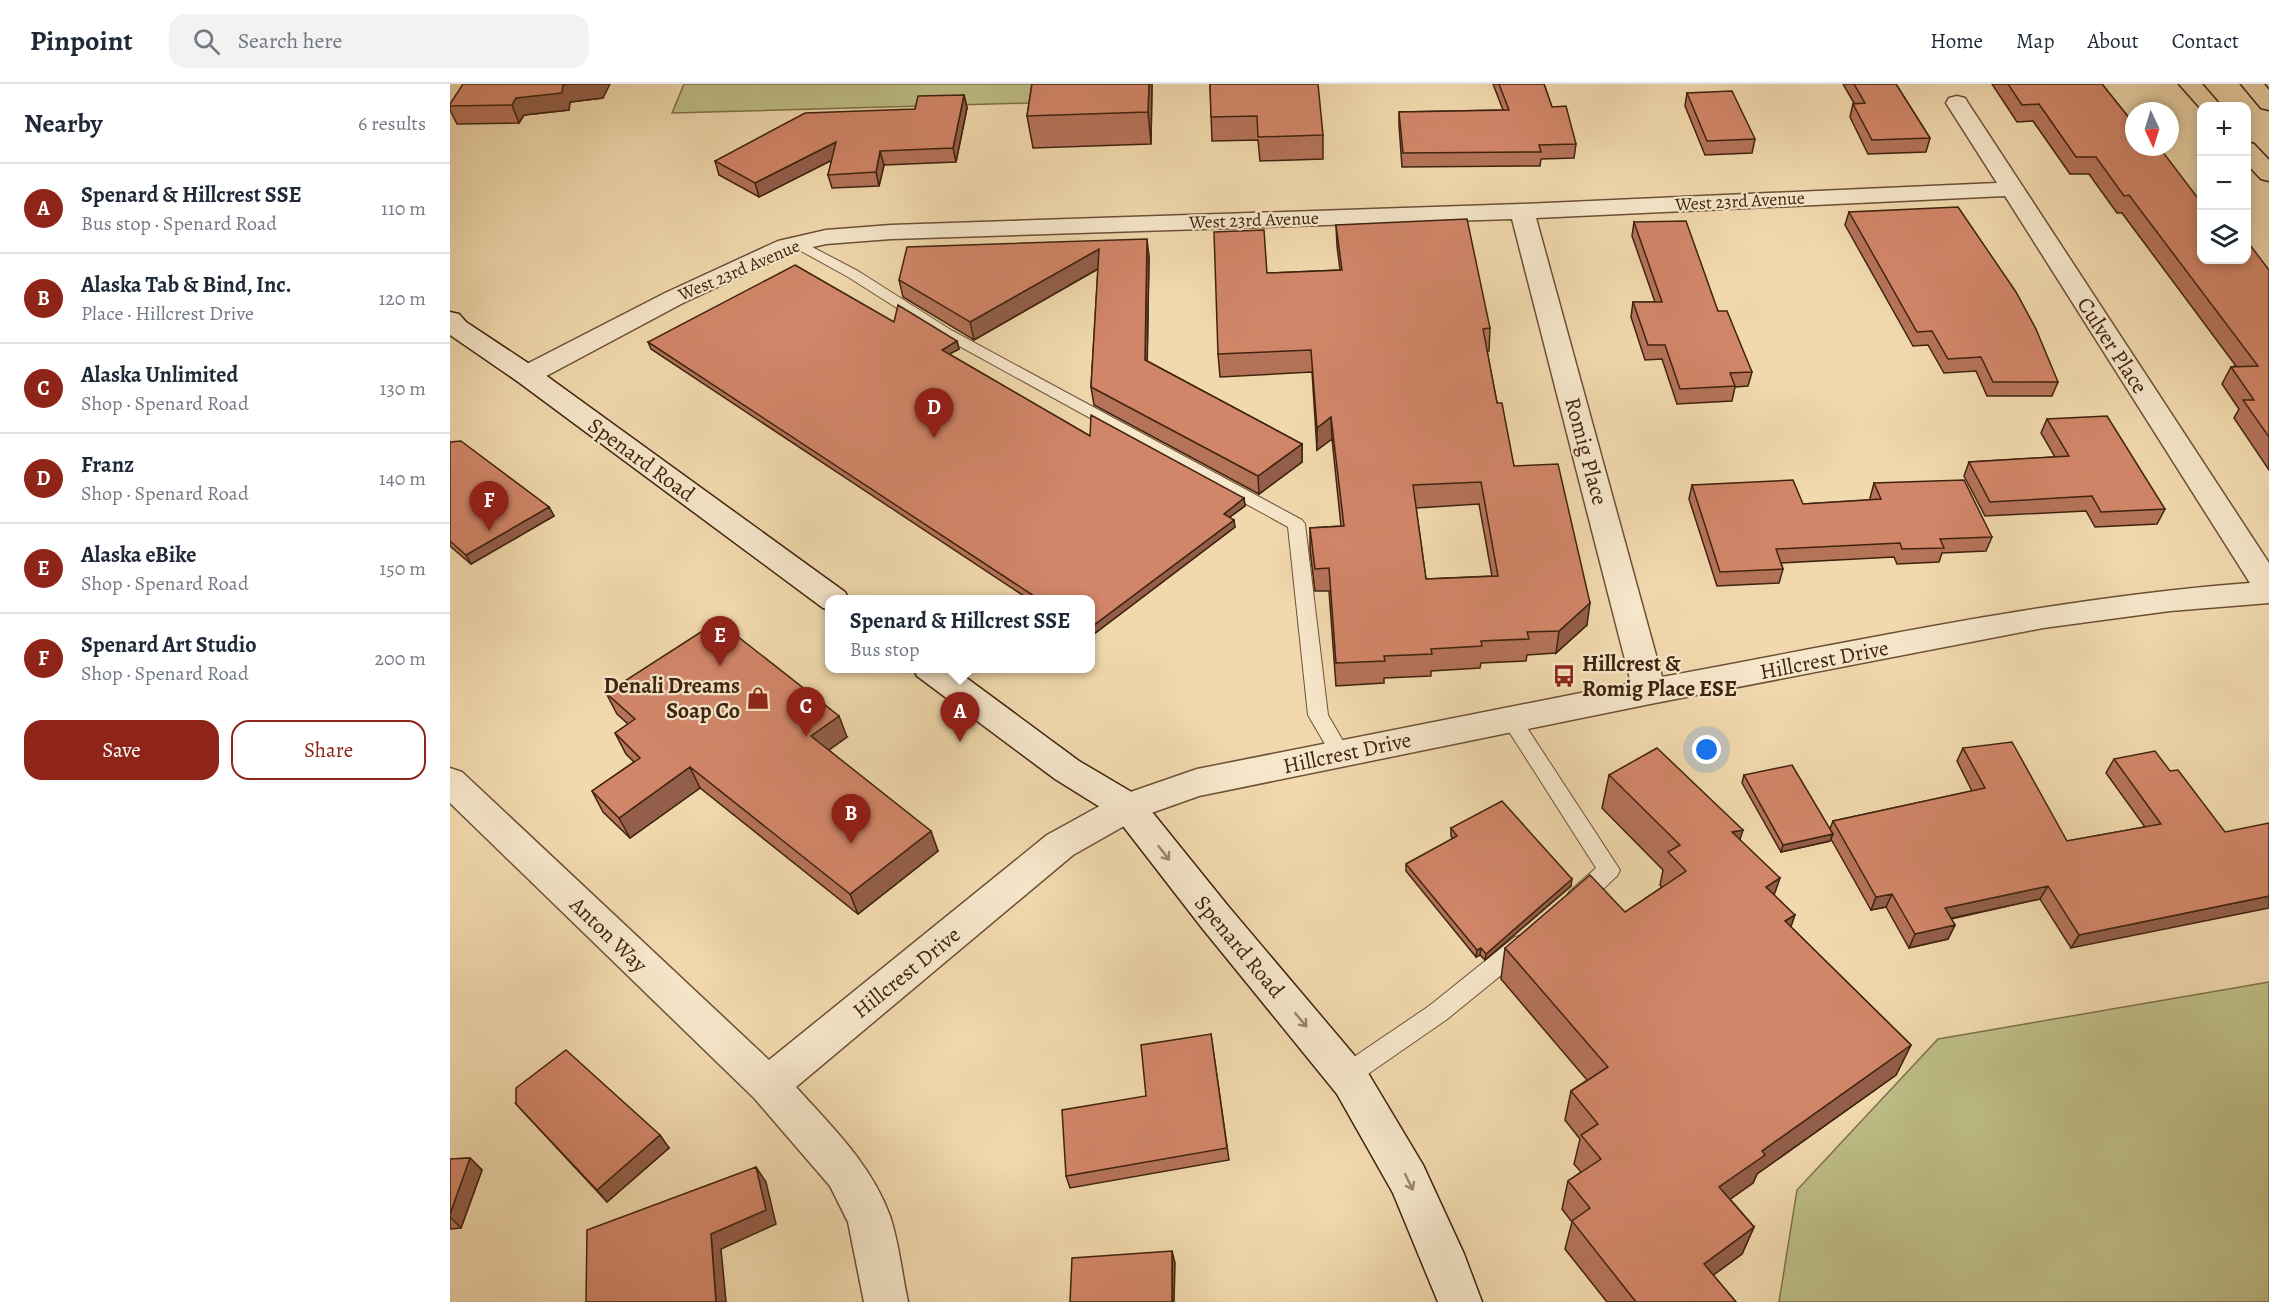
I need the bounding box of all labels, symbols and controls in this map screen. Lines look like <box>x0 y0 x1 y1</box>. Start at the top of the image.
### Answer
search box <box>169 14 589 68</box>
text: Pinpoint <box>30 22 133 60</box>
icon: search <box>190 25 223 58</box>
text: Search here <box>238 26 342 56</box>
text: Home <box>1930 27 1983 55</box>
text: Map <box>2016 27 2054 55</box>
text: About <box>2087 27 2139 55</box>
text: Contact <box>2172 27 2239 55</box>
north arrow <box>2125 102 2179 156</box>
map controls <box>2197 102 2251 264</box>
button: + <box>2197 102 2251 156</box>
text: Nearby <box>24 106 103 141</box>
text: 6 results <box>358 110 426 137</box>
button: − <box>2197 156 2251 210</box>
text: Spenard & Hillcrest SSE <box>81 180 302 210</box>
street label: West 23rd Avenue <box>1674 186 1805 216</box>
text: A <box>37 195 50 222</box>
text: 110 m <box>381 195 426 222</box>
street label: West 23rd Avenue <box>1188 206 1319 234</box>
text: Bus stop · Spenard Road <box>81 210 277 237</box>
button: layers <box>2197 210 2251 264</box>
street label: West 23rd Avenue <box>674 234 803 307</box>
text: Alaska Tab & Bind, Inc. <box>81 270 291 300</box>
text: B <box>37 285 50 312</box>
text: 120 m <box>378 285 426 312</box>
street label: Culver Place <box>2070 291 2155 400</box>
text: Place · Hillcrest Drive <box>81 300 254 327</box>
text: Alaska Unlimited <box>81 360 238 390</box>
text: C <box>37 375 50 402</box>
text: 130 m <box>380 375 426 402</box>
pin: D <box>914 388 954 438</box>
text: Shop · Spenard Road <box>81 390 249 417</box>
street label: Romig Place <box>1557 394 1615 508</box>
street label: Spenard Road <box>582 411 701 509</box>
text: Franz <box>81 450 134 480</box>
text: D <box>37 465 50 492</box>
text: 140 m <box>379 465 426 492</box>
text: Shop · Spenard Road <box>81 480 249 507</box>
pin: F <box>470 482 508 531</box>
text: Alaska eBike <box>81 540 196 570</box>
text: E <box>38 555 49 582</box>
text: 150 m <box>379 555 426 582</box>
text: Shop · Spenard Road <box>81 570 249 597</box>
popup <box>825 595 1095 673</box>
text: Spenard & Hillcrest SSE <box>850 606 1070 636</box>
pin: E <box>700 616 740 666</box>
text: Spenard Art Studio <box>81 630 257 660</box>
street label: Hillcrest Drive <box>1757 633 1891 687</box>
text: Bus stop <box>850 636 920 663</box>
text: F <box>38 645 49 672</box>
text: 200 m <box>375 645 426 672</box>
place label: Hillcrest & Romig Place ESE <box>1582 649 1737 704</box>
text: Shop · Spenard Road <box>81 660 249 687</box>
bus stop icon: Hillcrest & Romig Place ESE <box>1551 663 1577 689</box>
place label: Denali Dreams Soap Co <box>603 671 740 726</box>
shop icon: Denali Dreams Soap Co <box>745 685 771 711</box>
pin: C <box>786 688 826 737</box>
pin: A <box>940 692 980 742</box>
button: Save <box>24 720 219 780</box>
button: Share <box>231 720 426 780</box>
street label: Hillcrest Drive <box>1280 725 1414 781</box>
your location <box>1692 735 1721 764</box>
pin: B <box>832 794 870 844</box>
one-way arrow <box>1157 845 1170 861</box>
street label: Anton Way <box>562 889 654 979</box>
street label: Spenard Road <box>1187 889 1291 1005</box>
street label: Hillcrest Drive <box>846 920 967 1026</box>
one-way arrow <box>1294 1012 1308 1027</box>
one-way arrow <box>1404 1172 1415 1190</box>

